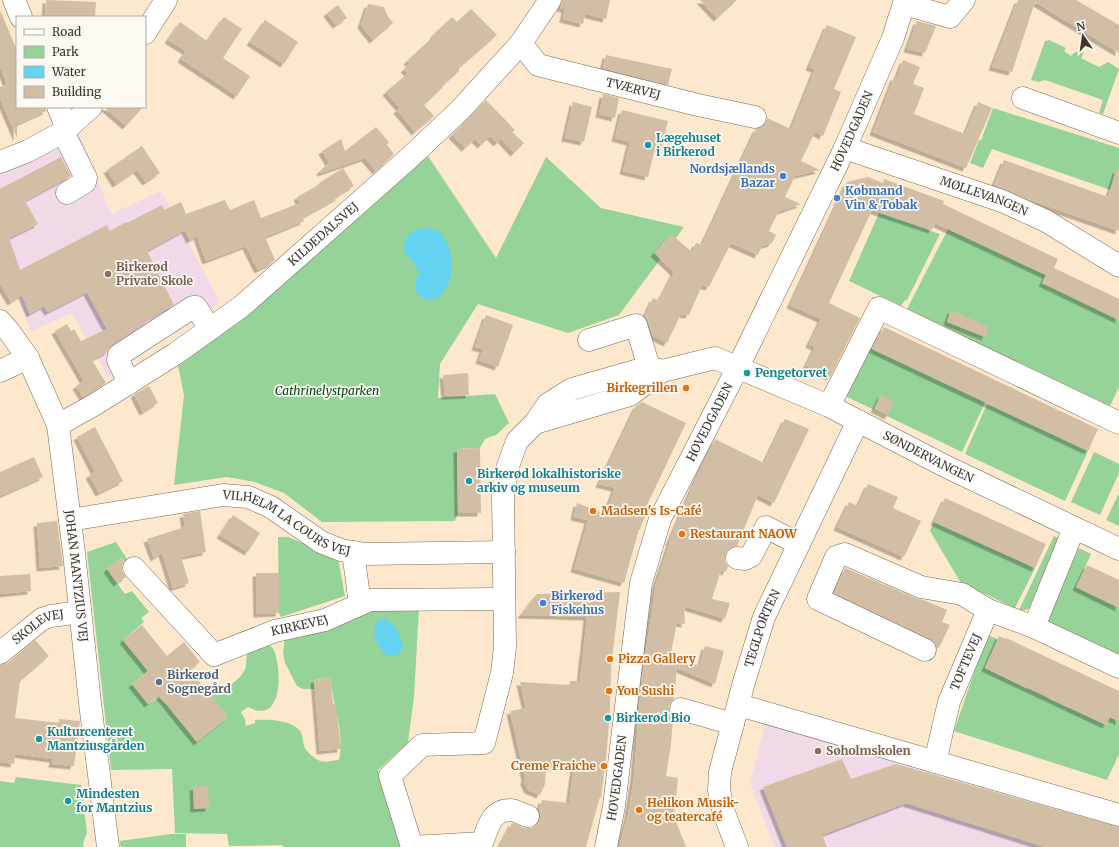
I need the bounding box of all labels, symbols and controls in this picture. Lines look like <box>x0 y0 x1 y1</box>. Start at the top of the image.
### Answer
legend <box>16 16 146 108</box>
north arrow <box>1063 16 1103 56</box>
text: N <box>1075 18 1087 34</box>
text: Road <box>52 24 81 39</box>
text: Park <box>52 44 79 59</box>
text: Water <box>51 64 87 79</box>
street label: TVÆRVEJ <box>604 74 663 103</box>
text: Building <box>52 84 102 99</box>
street label: HOVEDGADEN <box>827 88 876 173</box>
place label: Lægehuset i Birkerød <box>656 130 721 159</box>
marker: Lægehuset i Birkerød <box>643 140 653 150</box>
place label: Nordsjællands Bazar <box>689 161 775 190</box>
marker: Nordsjællands Bazar <box>778 171 788 181</box>
street label: MØLLEVANGEN <box>938 173 1031 219</box>
place label: Købmand Vin & Tobak <box>844 183 918 212</box>
marker: Købmand Vin & Tobak <box>832 193 842 203</box>
street label: KILDEDALSVEJ <box>285 198 362 269</box>
place label: Birkerød Private Skole <box>116 259 194 288</box>
marker: Birkerød Private Skole <box>103 269 113 279</box>
place label: Pengetorvet <box>755 365 827 380</box>
marker: Pengetorvet <box>742 368 752 378</box>
street label: HOVEDGADEN <box>683 379 736 464</box>
place label: Birkegrillen <box>607 380 678 395</box>
park label: Cathrinelystparken <box>275 383 379 398</box>
marker: Birkegrillen <box>681 383 691 393</box>
street label: SØNDERVANGEN <box>881 427 977 486</box>
place label: Birkerød lokalhistoriske arkiv og museum <box>477 466 621 495</box>
marker: Birkerød lokalhistoriske arkiv og museum <box>464 476 474 486</box>
street label: VILHELM LA COURS VEJ <box>221 487 352 559</box>
place label: Madsen's Is-Café <box>601 503 702 518</box>
marker: Madsen's Is-Café <box>588 506 598 516</box>
street label: JOHAN MANTZIUS VEJ <box>62 508 92 643</box>
place label: Restaurant NAOW <box>690 526 798 541</box>
marker: Restaurant NAOW <box>677 529 687 539</box>
street label: TEGLPORTEN <box>741 586 783 669</box>
place label: Birkerød Fiskehus <box>551 588 604 617</box>
marker: Birkerød Fiskehus <box>538 598 548 608</box>
street label: SKOLEVEJ <box>9 606 65 647</box>
street label: KIRKEVEJ <box>270 611 331 639</box>
street label: TOFTEVEJ <box>947 631 984 693</box>
place label: Pizza Gallery <box>618 651 697 666</box>
marker: Pizza Gallery <box>605 654 615 664</box>
place label: Birkerød Sognegård <box>167 667 231 696</box>
marker: Birkerød Sognegård <box>154 677 164 687</box>
place label: You Sushi <box>616 683 674 698</box>
marker: You Sushi <box>604 686 614 696</box>
place label: Birkerød Bio <box>616 710 690 725</box>
marker: Birkerød Bio <box>603 713 613 723</box>
place label: Kulturcenteret Mantziusgården <box>47 724 145 753</box>
street label: HOVEDGADEN <box>603 733 630 822</box>
marker: Kulturcenteret Mantziusgården <box>34 734 44 744</box>
place label: Søholmskolen <box>826 743 911 758</box>
marker: Søholmskolen <box>813 746 823 756</box>
place label: Creme Fraiche <box>511 758 596 773</box>
marker: Creme Fraiche <box>599 761 609 771</box>
place label: Mindesten for Mantzius <box>76 786 152 815</box>
place label: Helikon Musik- og teatercafé <box>647 795 740 824</box>
marker: Mindesten for Mantzius <box>63 796 73 806</box>
marker: Helikon Musik- og teatercafé <box>634 805 644 815</box>

